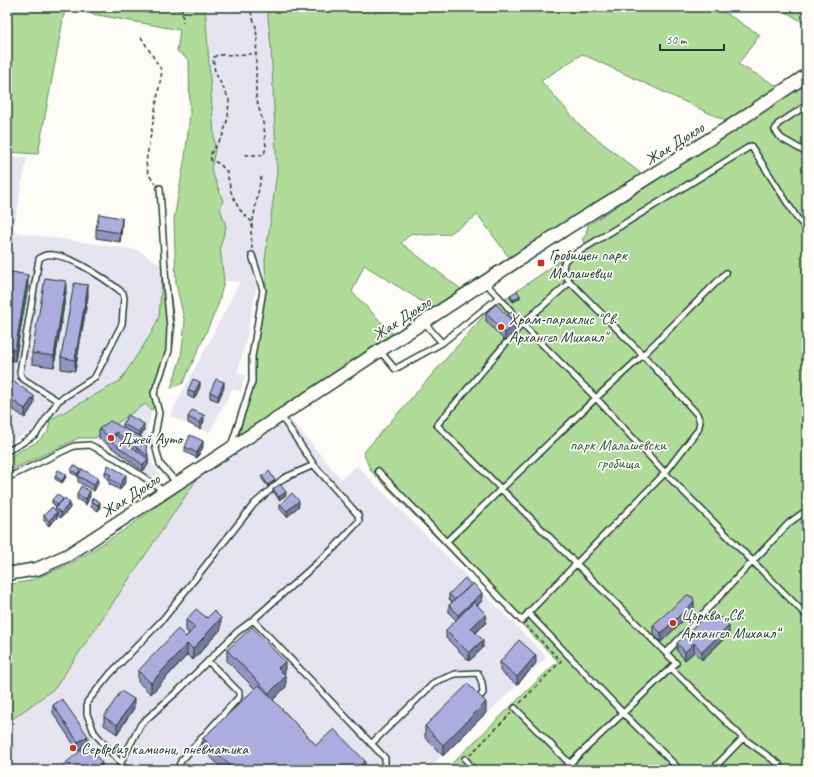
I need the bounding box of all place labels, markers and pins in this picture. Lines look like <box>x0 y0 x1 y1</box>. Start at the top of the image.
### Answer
place label: Гробищен парк Малашевци <box>549 245 629 283</box>
marker: Гробищен парк Малашевци <box>536 258 546 268</box>
place label: Храм-параклис "Св. Архангел Михаил" <box>509 309 618 347</box>
marker: Храм-параклис "Св. Архангел Михаил" <box>496 322 506 332</box>
place label: Джей Ауто <box>119 429 184 449</box>
marker: Джей Ауто <box>106 433 116 443</box>
place label: Църква „Св. Архангел Михаил“ <box>681 605 783 643</box>
marker: Църква „Св. Архангел Михаил“ <box>668 618 678 628</box>
place label: Серврвиз камиони, пневматика <box>81 739 249 759</box>
marker: Серврвиз камиони, пневматика <box>68 743 78 753</box>

